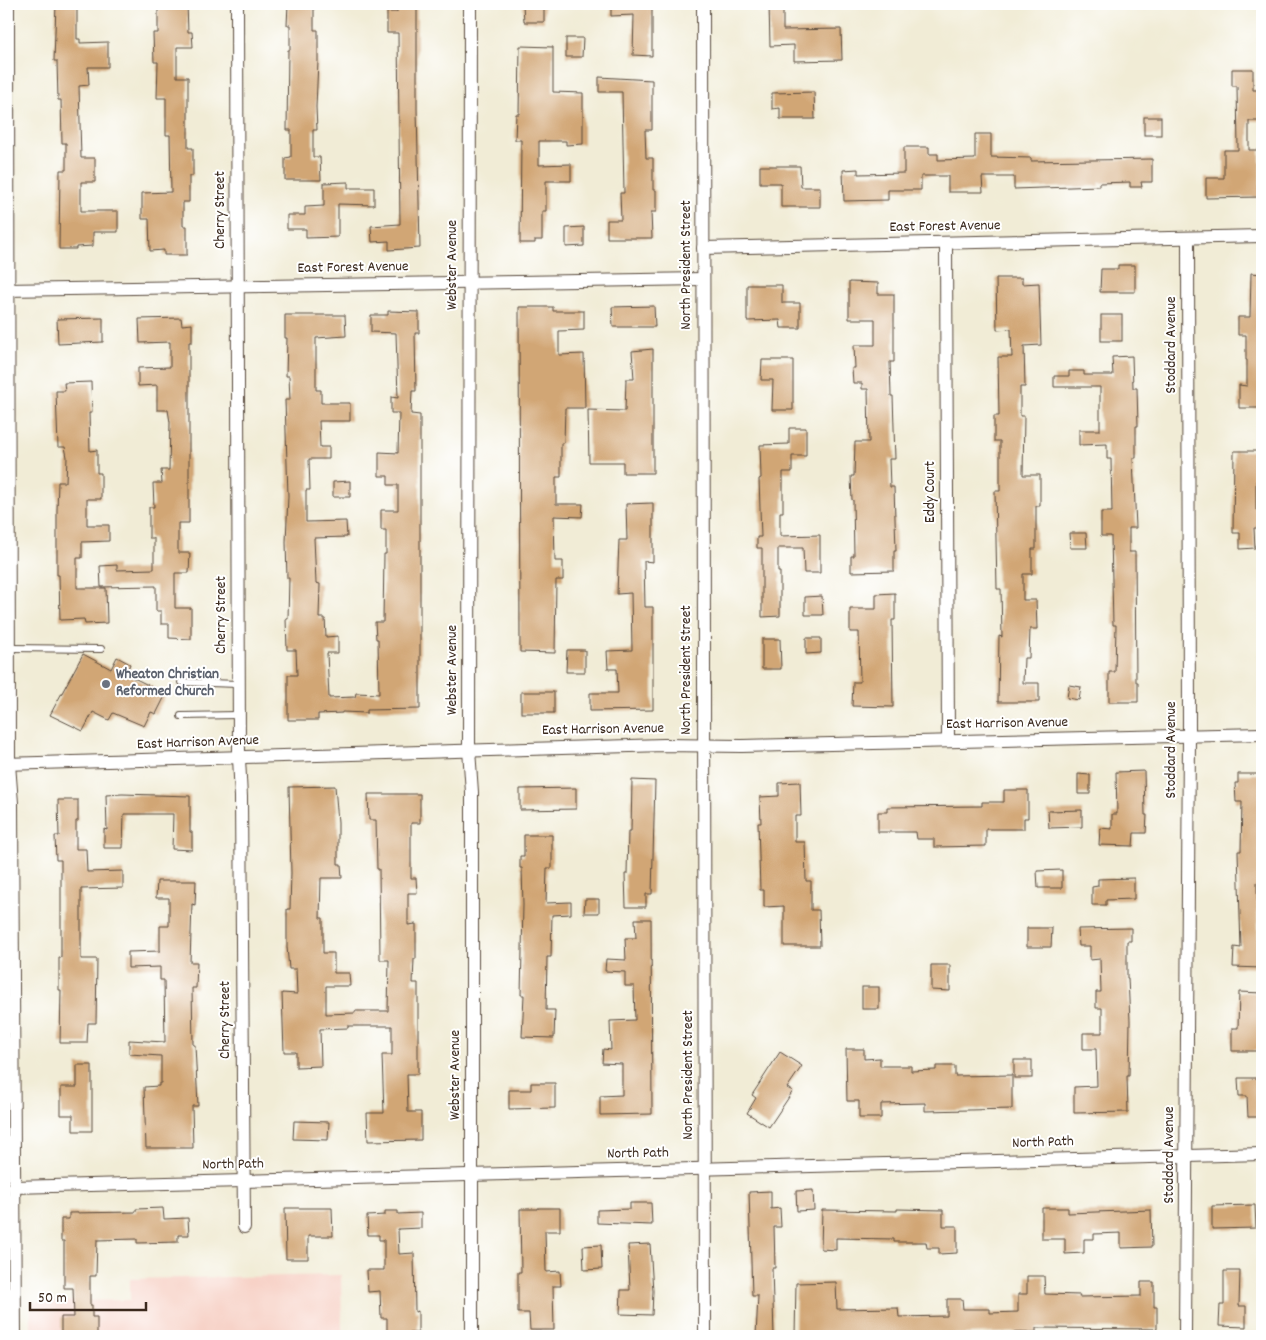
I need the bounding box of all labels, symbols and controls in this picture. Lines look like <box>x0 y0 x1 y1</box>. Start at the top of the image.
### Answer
street label: Cherry Street <box>210 171 232 249</box>
street label: North President Street <box>676 200 698 330</box>
street label: East Forest Avenue <box>889 215 1001 239</box>
street label: Webster Avenue <box>442 220 464 310</box>
street label: East Forest Avenue <box>297 256 409 280</box>
street label: Stoddard Avenue <box>1161 296 1183 394</box>
street label: Eddy Court <box>920 461 942 523</box>
street label: Cherry Street <box>211 576 233 654</box>
street label: North President Street <box>676 605 698 735</box>
street label: Webster Avenue <box>442 625 464 715</box>
place label: Wheaton Christian Reformed Church <box>116 664 219 703</box>
marker: Wheaton Christian Reformed Church <box>100 678 112 690</box>
street label: Stoddard Avenue <box>1161 701 1183 799</box>
street label: East Harrison Avenue <box>946 712 1069 736</box>
street label: East Harrison Avenue <box>542 718 665 742</box>
street label: East Harrison Avenue <box>137 730 260 756</box>
street label: Cherry Street <box>215 981 237 1059</box>
street label: North President Street <box>678 1010 700 1140</box>
street label: Webster Avenue <box>445 1030 467 1120</box>
street label: Stoddard Avenue <box>1159 1106 1181 1204</box>
street label: North Path <box>1012 1131 1074 1155</box>
street label: North Path <box>607 1142 669 1166</box>
street label: North Path <box>202 1153 264 1177</box>
scale bar <box>30 1280 146 1312</box>
text: 50 m <box>38 1288 67 1310</box>

